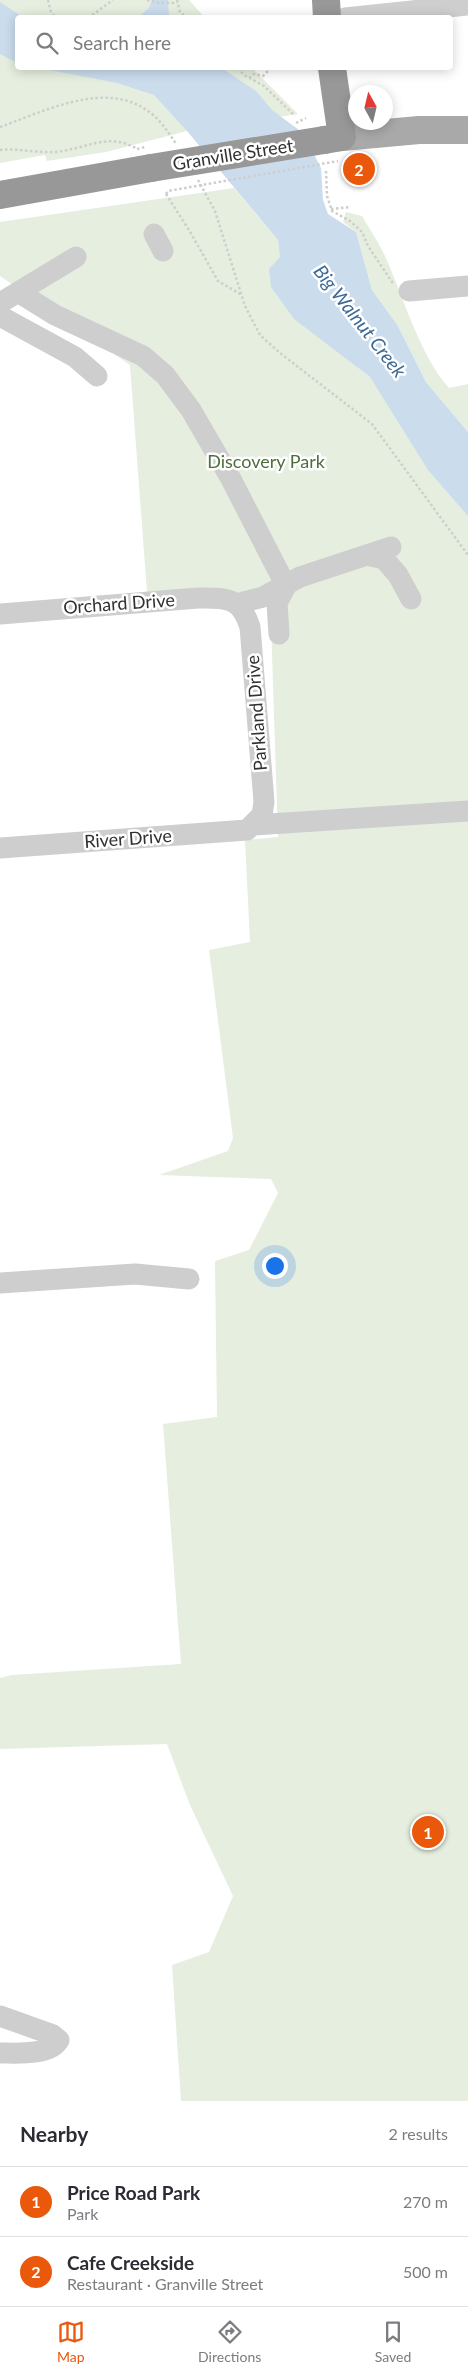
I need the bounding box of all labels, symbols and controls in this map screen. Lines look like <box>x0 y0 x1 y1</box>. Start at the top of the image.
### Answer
search box <box>15 15 453 70</box>
icon: search <box>33 29 61 57</box>
text: Search here <box>73 31 171 54</box>
north arrow <box>348 85 393 130</box>
street label: Granville Street <box>171 134 295 174</box>
pin: 2 <box>343 150 375 188</box>
water label: Big Walnut Creek <box>309 260 412 382</box>
park label: Discovery Park <box>207 450 326 472</box>
street label: Orchard Drive <box>62 588 175 618</box>
street label: Parkland Drive <box>241 654 271 772</box>
street label: River Drive <box>83 824 172 852</box>
your location <box>262 1253 288 1279</box>
pin: 1 <box>412 1813 444 1851</box>
text: Nearby <box>20 2121 88 2146</box>
text: 2 results <box>388 2124 448 2143</box>
text: Price Road Park <box>67 2181 200 2204</box>
text: 1 <box>31 2192 41 2211</box>
text: 270 m <box>403 2192 448 2211</box>
text: Park <box>67 2204 98 2223</box>
text: Cafe Creekside <box>67 2251 194 2274</box>
text: 2 <box>31 2262 41 2281</box>
text: 500 m <box>403 2262 448 2281</box>
text: Restaurant · Granville Street <box>67 2274 263 2293</box>
tab: Map <box>57 2318 85 2365</box>
tab: Directions <box>198 2318 261 2365</box>
tab: Saved <box>375 2318 411 2365</box>

